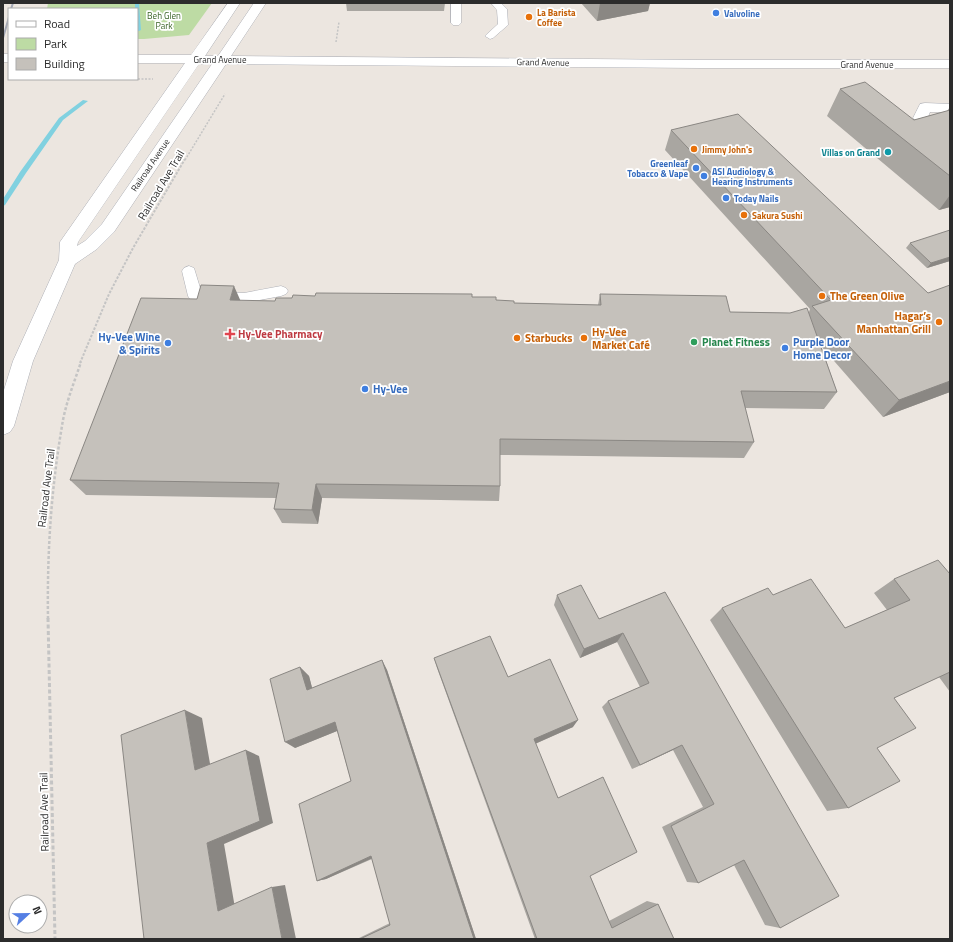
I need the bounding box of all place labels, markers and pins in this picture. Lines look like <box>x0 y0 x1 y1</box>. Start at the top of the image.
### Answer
place label: La Barista Coffee <box>537 6 576 29</box>
place label: Valvoline <box>724 7 760 20</box>
marker: Valvoline <box>711 8 721 18</box>
marker: La Barista Coffee <box>524 12 534 22</box>
place label: Jimmy John's <box>702 143 752 156</box>
marker: Jimmy John's <box>689 144 699 154</box>
place label: Villas on Grand <box>821 146 880 159</box>
marker: Villas on Grand <box>883 147 893 157</box>
place label: Greenleaf Tobacco & Vape <box>627 157 689 180</box>
marker: Greenleaf Tobacco & Vape <box>691 163 701 173</box>
place label: ASI Audiology & Hearing Instruments <box>712 165 793 188</box>
marker: ASI Audiology & Hearing Instruments <box>699 171 709 181</box>
place label: Today Nails <box>734 192 779 205</box>
marker: Today Nails <box>721 193 731 203</box>
place label: Sakura Sushi <box>752 209 802 222</box>
marker: Sakura Sushi <box>739 210 749 220</box>
place label: The Green Olive <box>830 288 905 304</box>
marker: The Green Olive <box>817 291 827 301</box>
place label: Hagar’s Manhattan Grill <box>856 308 931 337</box>
marker: Hagar’s Manhattan Grill <box>934 317 944 327</box>
place label: Hy-Vee Market Café <box>592 324 650 353</box>
place label: Hy-Vee Pharmacy <box>238 326 323 342</box>
place label: Hy-Vee Wine & Spirits <box>98 329 160 358</box>
marker: Hy-Vee Pharmacy <box>225 329 235 339</box>
place label: Starbucks <box>525 330 572 346</box>
marker: Starbucks <box>512 333 522 343</box>
marker: Hy-Vee Market Café <box>579 333 589 343</box>
place label: Planet Fitness <box>702 334 770 350</box>
place label: Purple Door Home Decor <box>793 334 851 363</box>
marker: Planet Fitness <box>689 337 699 347</box>
marker: Hy-Vee Wine & Spirits <box>163 338 173 348</box>
marker: Purple Door Home Decor <box>780 343 790 353</box>
place label: Hy-Vee <box>373 381 408 397</box>
marker: Hy-Vee <box>360 384 370 394</box>

